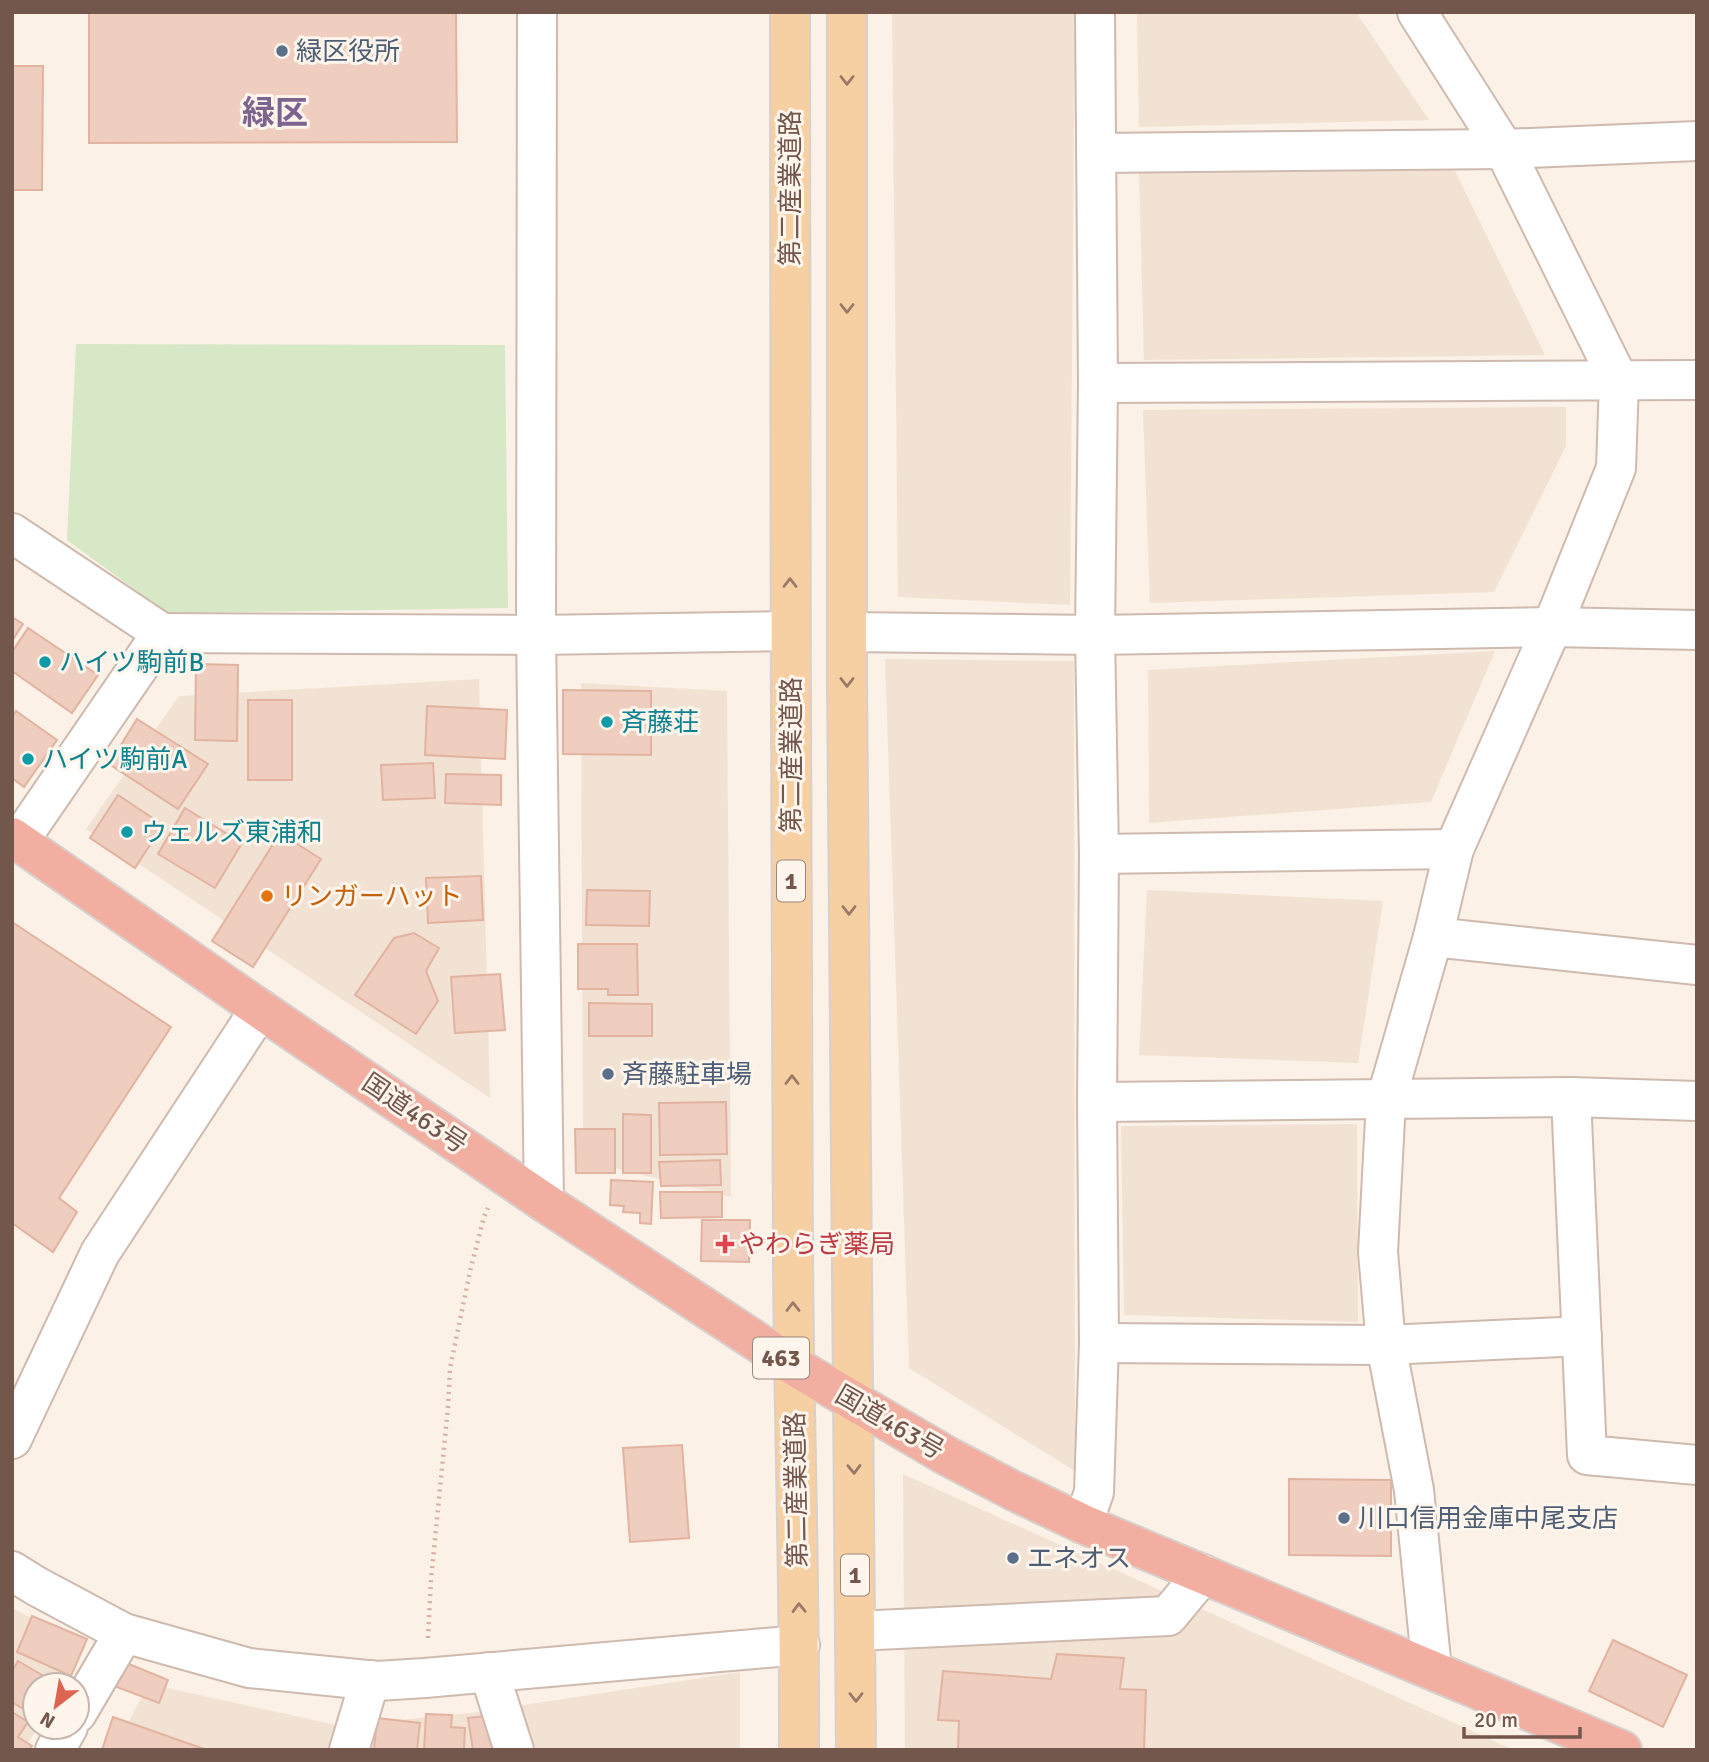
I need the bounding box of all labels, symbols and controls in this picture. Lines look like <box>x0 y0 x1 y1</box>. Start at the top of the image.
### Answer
place label: 緑区役所 <box>296 36 400 68</box>
marker: 緑区役所 <box>274 43 290 59</box>
one-way arrow <box>839 76 855 86</box>
district label: 緑区 <box>242 93 308 134</box>
street label: 第二産業道路 <box>775 110 807 266</box>
one-way arrow <box>839 303 855 314</box>
one-way arrow <box>782 577 798 587</box>
place label: ハイツ駒前B <box>59 647 204 679</box>
marker: ハイツ駒前B <box>37 654 53 670</box>
street label: 第二産業道路 <box>776 677 808 833</box>
one-way arrow <box>839 678 855 688</box>
place label: 斉藤荘 <box>621 707 699 739</box>
marker: 斉藤荘 <box>599 714 615 730</box>
place label: ハイツ駒前A <box>42 744 187 776</box>
marker: ハイツ駒前A <box>20 751 36 767</box>
place label: ウェルズ東浦和 <box>141 817 323 849</box>
marker: ウェルズ東浦和 <box>119 824 135 840</box>
road number: 1 <box>777 860 805 902</box>
place label: リンガーハット <box>281 881 462 913</box>
marker: リンガーハット <box>259 888 275 904</box>
one-way arrow <box>841 905 857 916</box>
place label: 斉藤駐車場 <box>622 1059 752 1091</box>
marker: 斉藤駐車場 <box>600 1066 616 1082</box>
street label: 国道463号 <box>356 1067 473 1161</box>
one-way arrow <box>784 1074 800 1084</box>
place label: やわらぎ薬局 <box>739 1229 895 1261</box>
marker: やわらぎ薬局 <box>717 1236 733 1252</box>
one-way arrow <box>786 1301 801 1312</box>
road number: 463 <box>753 1338 809 1378</box>
street label: 国道463号 <box>829 1379 950 1467</box>
street label: 第二産業道路 <box>780 1412 814 1568</box>
one-way arrow <box>846 1465 862 1475</box>
place label: 川口信用金庫中尾支店 <box>1358 1503 1618 1535</box>
marker: 川口信用金庫中尾支店 <box>1336 1510 1352 1526</box>
place label: エネオス <box>1027 1543 1131 1575</box>
marker: エネオス <box>1005 1550 1021 1566</box>
road number: 1 <box>841 1554 869 1596</box>
one-way arrow <box>791 1602 806 1613</box>
north arrow <box>21 1671 91 1741</box>
one-way arrow <box>848 1692 864 1703</box>
scale bar <box>1464 1696 1580 1740</box>
text: N <box>36 1706 60 1733</box>
text: 20 m <box>1474 1707 1518 1733</box>

